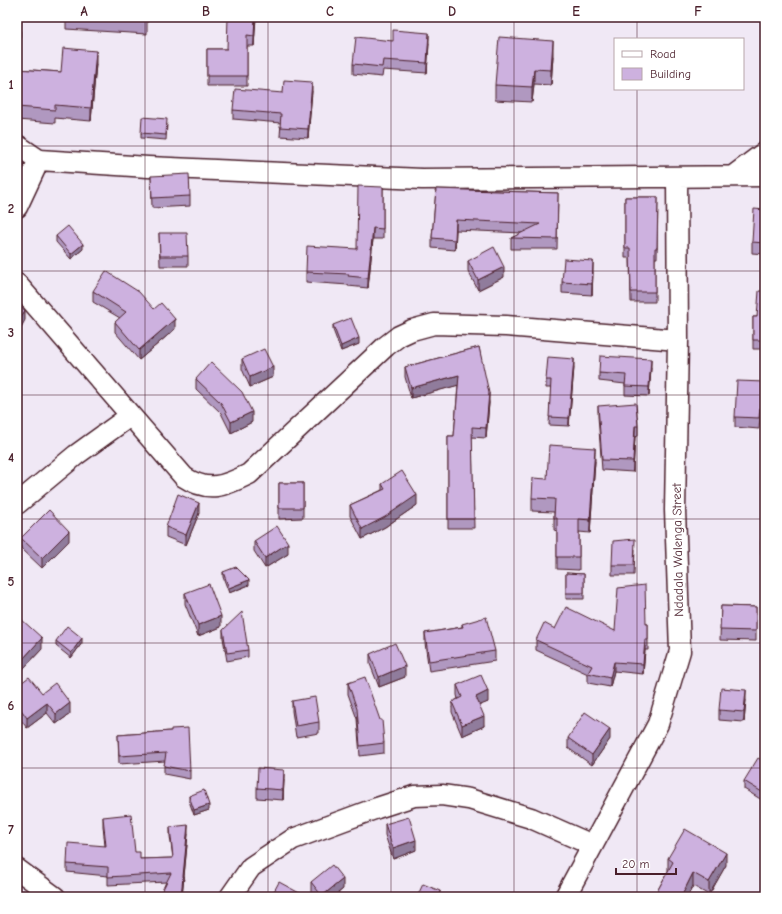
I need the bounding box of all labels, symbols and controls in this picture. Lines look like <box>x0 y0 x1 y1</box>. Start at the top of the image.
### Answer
text: A <box>80 4 88 19</box>
text: B <box>202 4 210 19</box>
text: C <box>326 4 334 19</box>
text: D <box>448 4 456 19</box>
text: E <box>572 4 580 19</box>
text: F <box>694 4 702 19</box>
legend <box>614 38 744 90</box>
text: Road <box>650 47 676 61</box>
text: Building <box>650 67 691 81</box>
text: 1 <box>8 77 14 92</box>
text: 2 <box>8 201 14 216</box>
text: 3 <box>8 325 14 340</box>
text: 4 <box>8 450 14 465</box>
street label: Ndadala Walenga Street <box>669 482 686 617</box>
text: 5 <box>8 574 15 589</box>
text: 6 <box>8 698 15 713</box>
text: 7 <box>8 822 14 837</box>
scale bar <box>616 850 676 876</box>
text: 20 m <box>622 857 650 871</box>

